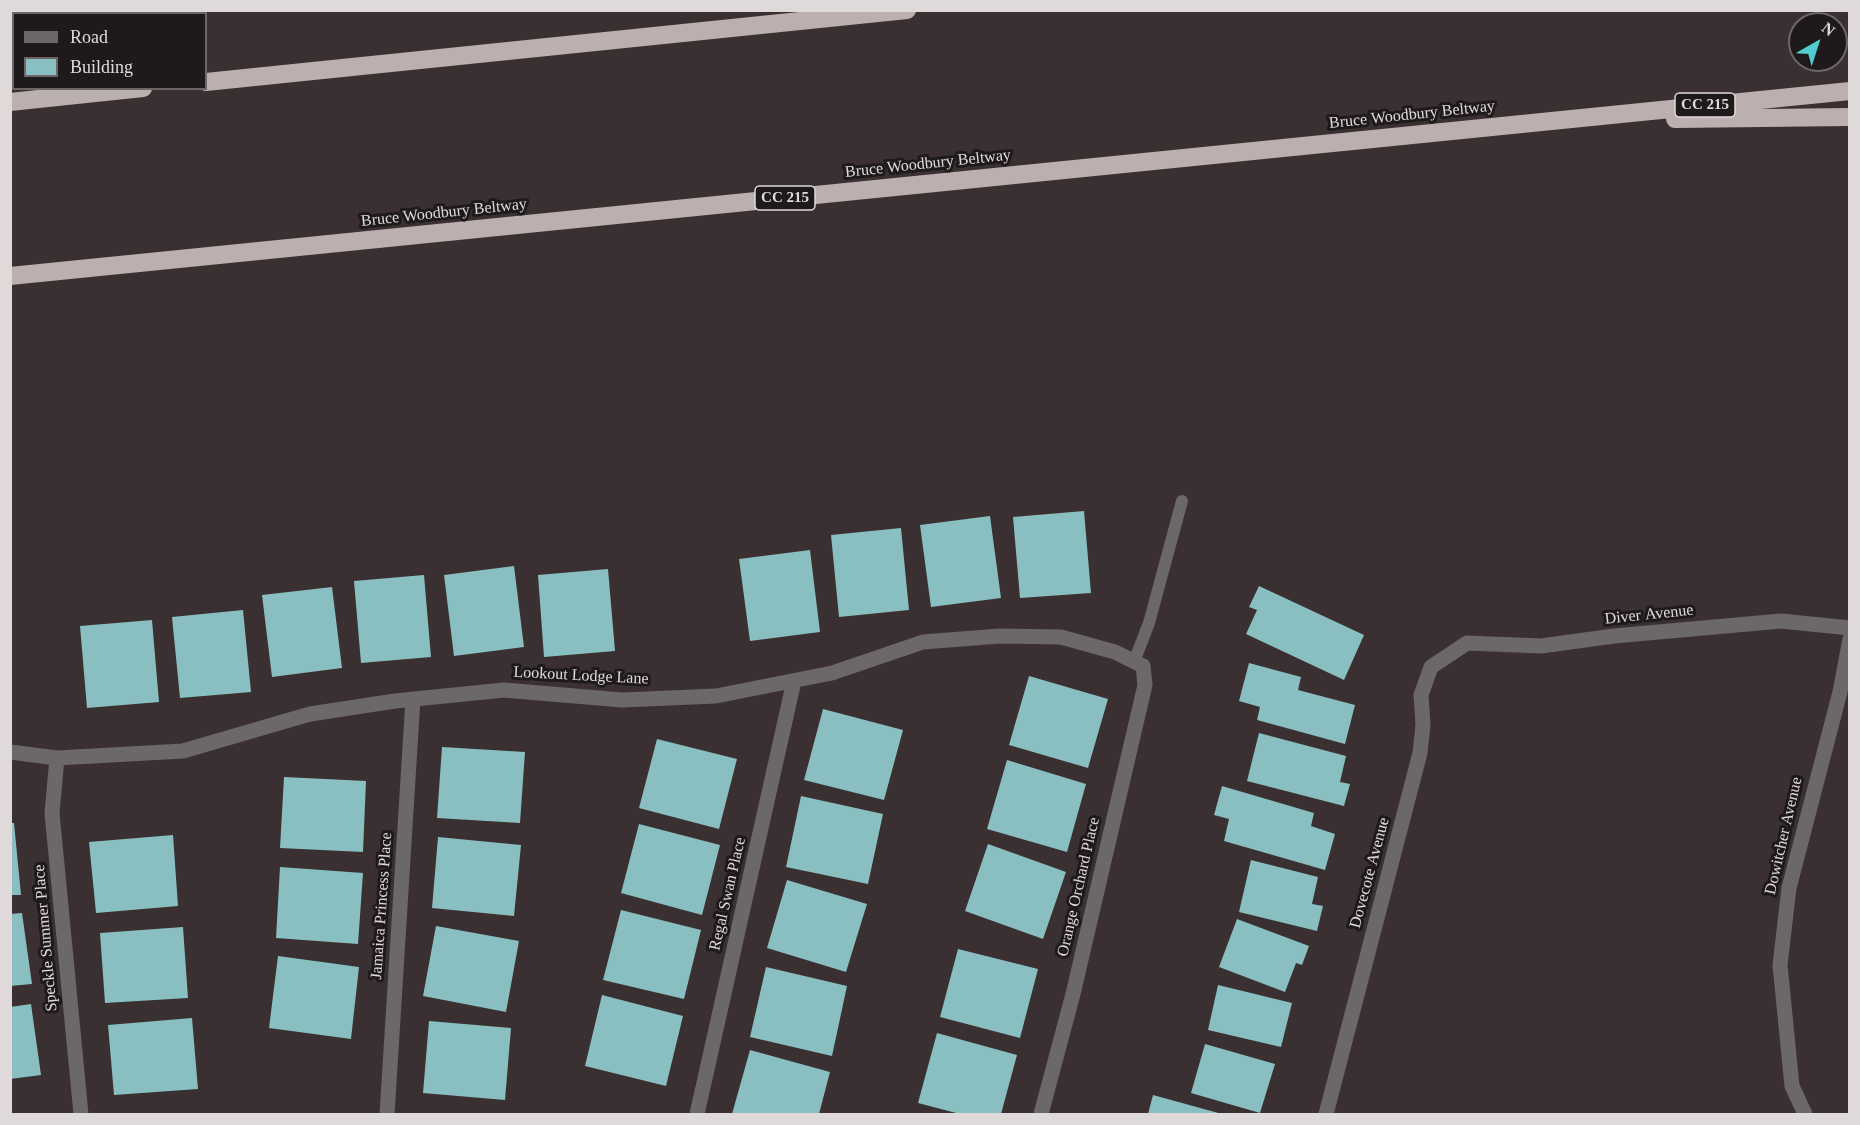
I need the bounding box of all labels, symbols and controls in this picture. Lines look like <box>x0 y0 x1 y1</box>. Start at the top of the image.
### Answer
legend <box>12 12 207 90</box>
north arrow <box>1788 12 1848 72</box>
text: N <box>1819 19 1838 39</box>
text: Road <box>70 27 108 47</box>
text: Building <box>70 57 133 77</box>
road number: CC 215 <box>1675 93 1735 117</box>
street label: Bruce Woodbury Beltway <box>1328 97 1496 133</box>
street label: Bruce Woodbury Beltway <box>844 146 1012 182</box>
road number: CC 215 <box>755 186 815 210</box>
street label: Bruce Woodbury Beltway <box>360 195 528 231</box>
street label: Diver Avenue <box>1604 601 1694 629</box>
street label: Lookout Lodge Lane <box>513 663 649 689</box>
street label: Dowitcher Avenue <box>1761 775 1807 897</box>
street label: Orange Orchard Place <box>1054 816 1104 958</box>
street label: Dovecote Avenue <box>1346 816 1394 930</box>
street label: Jamaica Princess Place <box>367 832 397 980</box>
street label: Regal Swan Place <box>706 836 750 952</box>
street label: Speckle Summer Place <box>30 864 62 1012</box>

